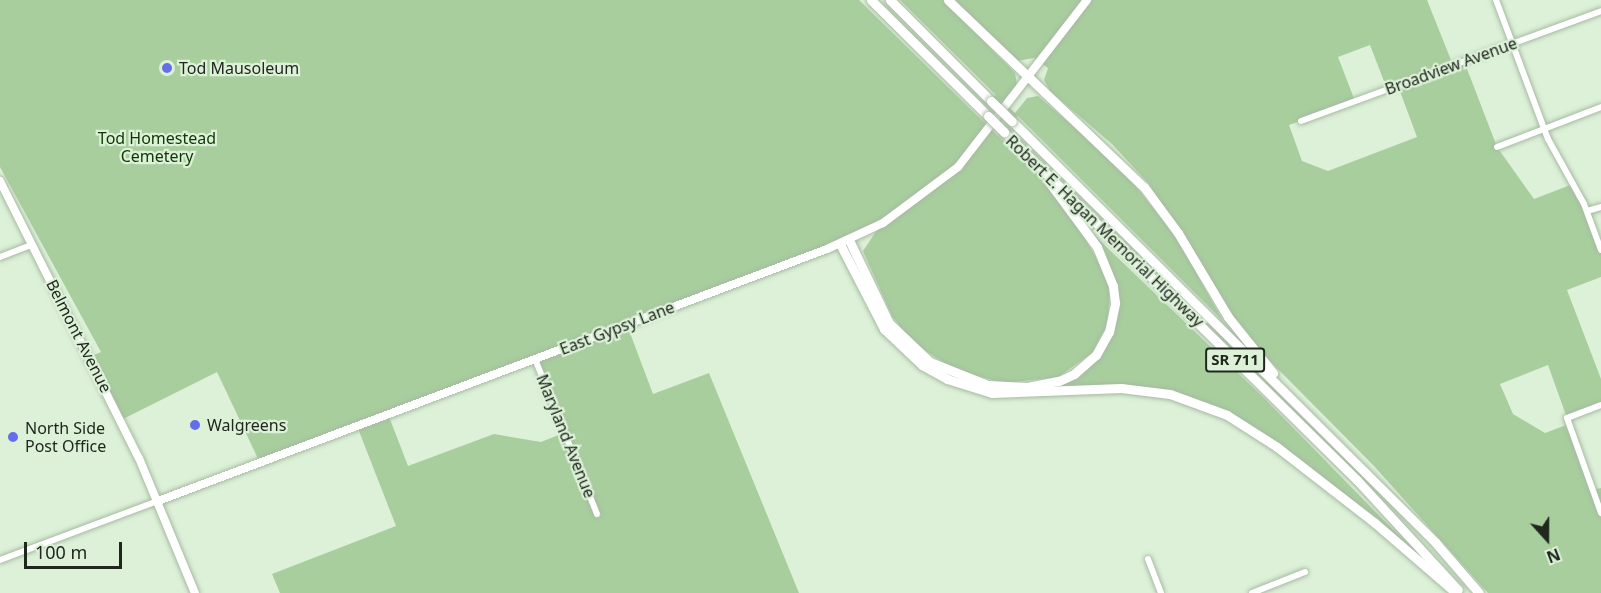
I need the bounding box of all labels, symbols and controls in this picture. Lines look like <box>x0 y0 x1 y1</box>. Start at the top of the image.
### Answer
street label: Broadview Avenue <box>1382 33 1520 99</box>
place label: Tod Mausoleum <box>179 58 299 78</box>
marker: Tod Mausoleum <box>160 61 174 75</box>
park label: Tod Homestead Cemetery <box>98 128 216 166</box>
street label: Robert E. Hagan Memorial Highway <box>1002 131 1208 331</box>
street label: Belmont Avenue <box>42 276 116 396</box>
street label: East Gypsy Lane <box>557 297 677 359</box>
road number: SR 711 <box>1205 348 1265 372</box>
street label: Maryland Avenue <box>532 371 600 501</box>
place label: Walgreens <box>207 415 286 435</box>
place label: North Side Post Office <box>25 418 106 456</box>
marker: Walgreens <box>188 418 202 432</box>
marker: North Side Post Office <box>6 430 20 444</box>
north arrow <box>1517 509 1577 569</box>
scale bar <box>27 530 124 568</box>
text: 100 m <box>35 540 87 564</box>
text: N <box>1543 543 1563 568</box>

